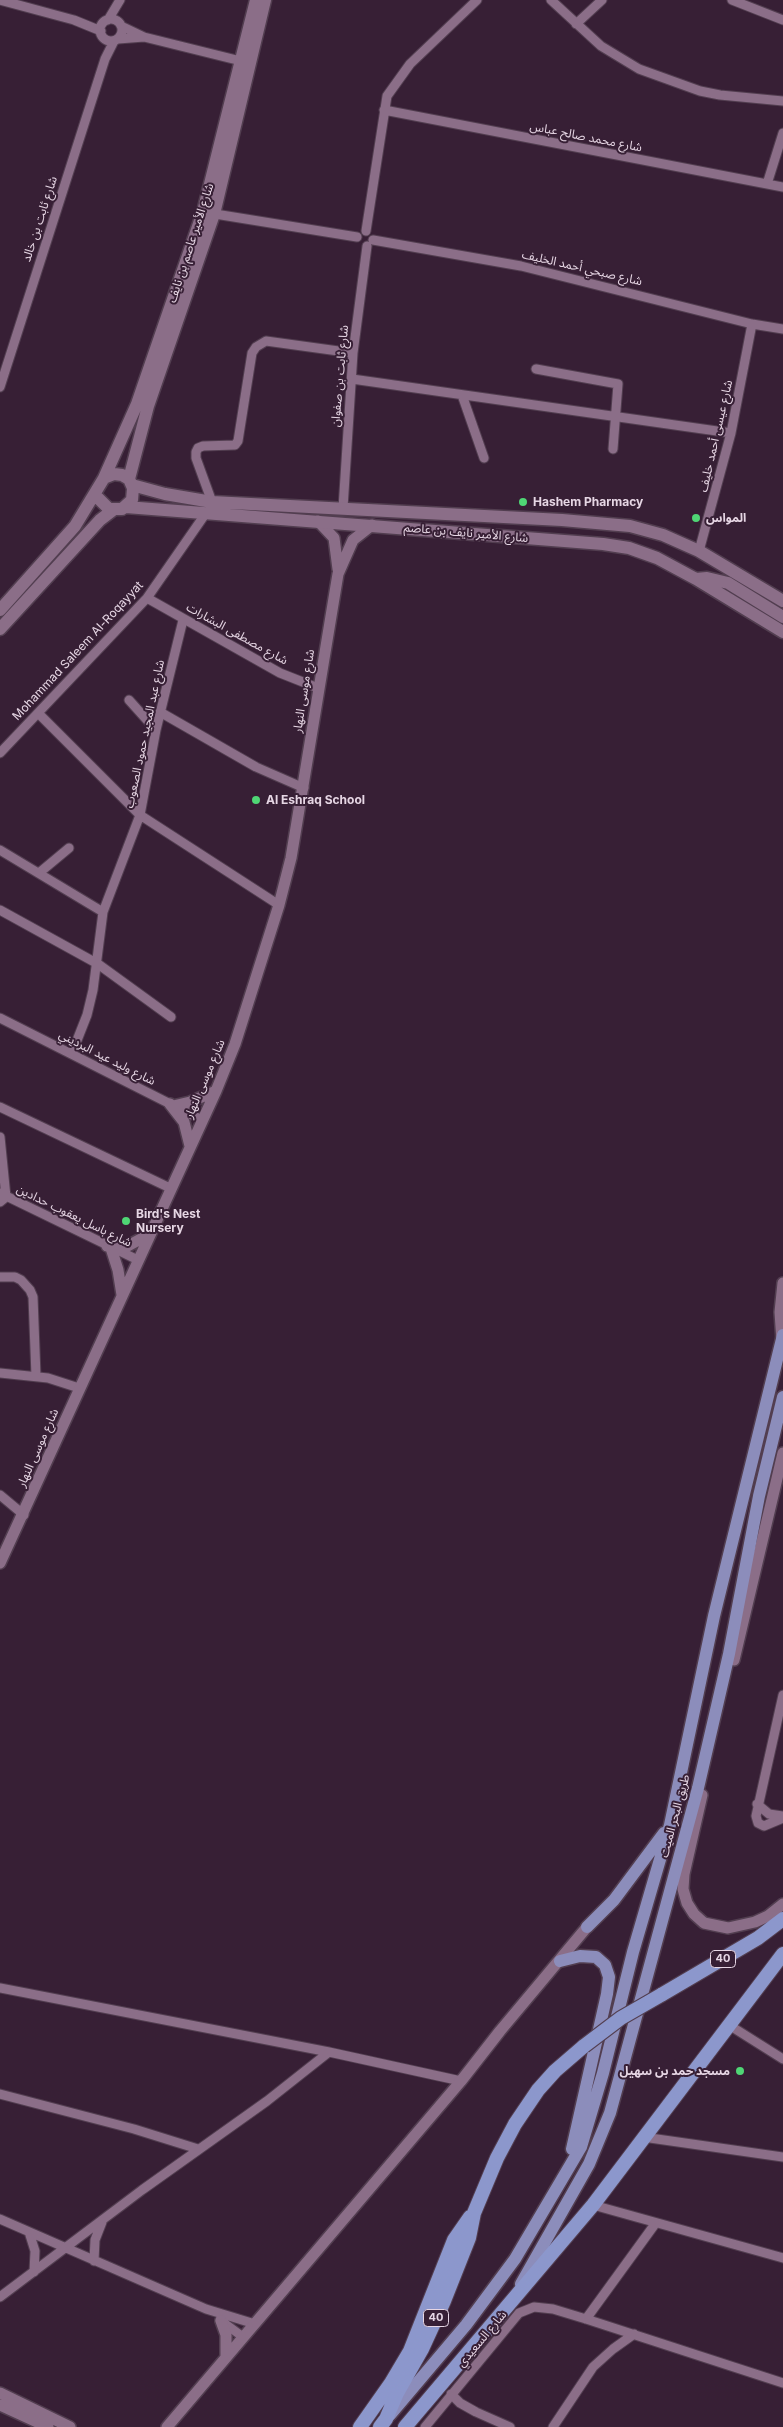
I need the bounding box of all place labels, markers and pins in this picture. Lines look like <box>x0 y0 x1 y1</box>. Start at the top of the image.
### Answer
place label: Hashem Pharmacy <box>533 495 643 509</box>
marker: Hashem Pharmacy <box>517 496 529 508</box>
place label: المواس <box>706 511 746 525</box>
marker: المواس <box>690 512 702 524</box>
place label: Al Eshraq School <box>266 793 365 807</box>
marker: Al Eshraq School <box>250 794 262 806</box>
place label: Bird's Nest Nursery <box>136 1207 200 1235</box>
marker: Bird's Nest Nursery <box>120 1215 132 1227</box>
place label: مسجد حمد بن سهيل <box>620 2064 730 2078</box>
marker: مسجد حمد بن سهيل <box>734 2065 746 2077</box>

